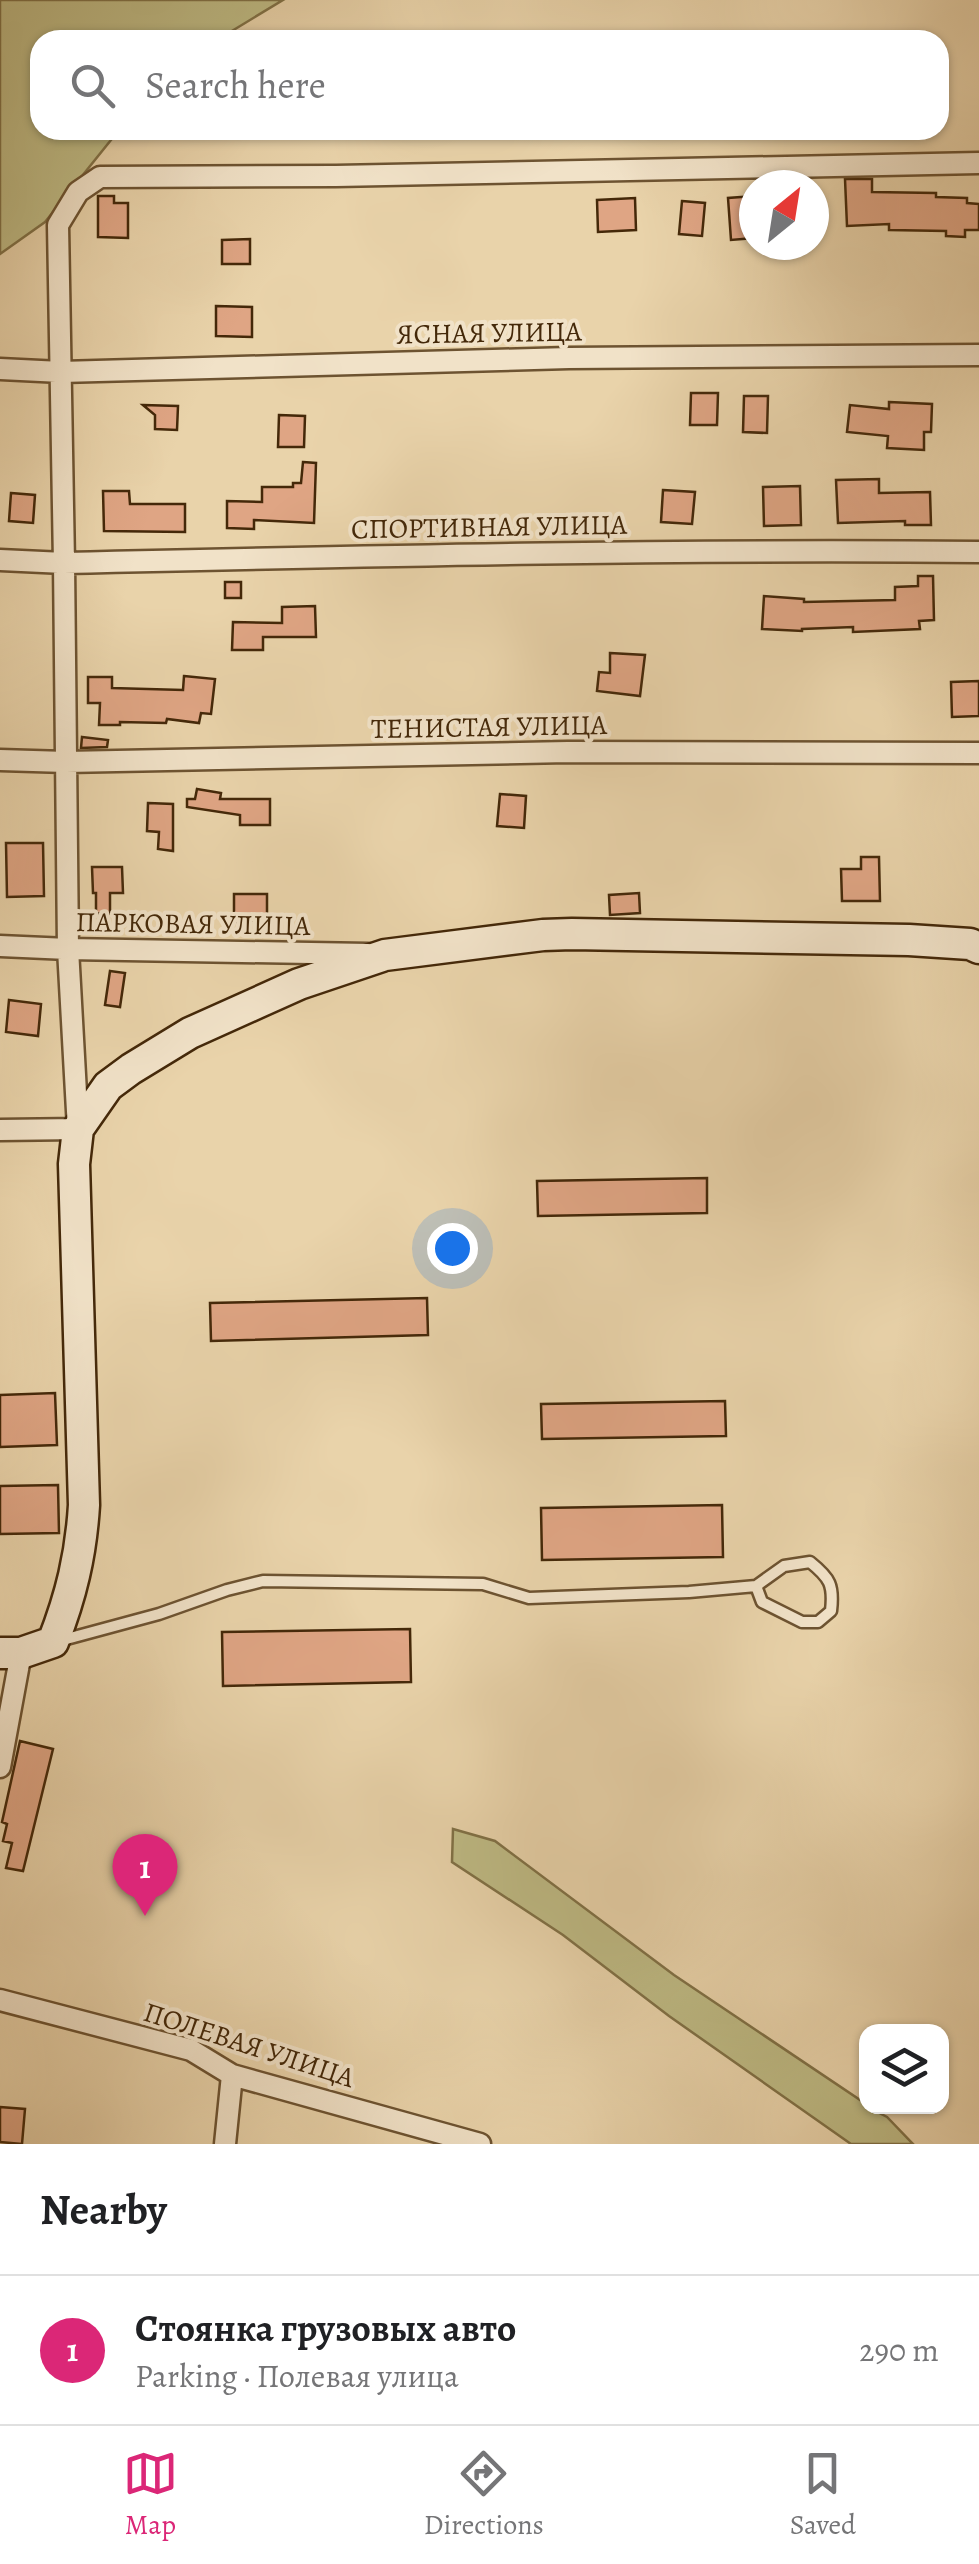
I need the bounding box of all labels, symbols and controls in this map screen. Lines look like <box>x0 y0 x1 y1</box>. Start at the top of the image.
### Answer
search box <box>30 30 949 140</box>
icon: search <box>65 58 120 113</box>
text: Search here <box>145 59 326 111</box>
north arrow <box>739 170 829 260</box>
street label: ЯСНАЯ УЛИЦА <box>396 312 583 354</box>
street label: СПОРТИВНАЯ УЛИЦА <box>351 506 628 548</box>
street label: ТЕНИСТАЯ УЛИЦА <box>371 706 608 748</box>
street label: ПАРКОВАЯ УЛИЦА <box>75 903 311 945</box>
your location <box>427 1223 478 1274</box>
pin: 1 <box>112 1834 178 1916</box>
street label: ПОЛЕВАЯ УЛИЦА <box>139 1993 360 2097</box>
map controls <box>859 2024 949 2114</box>
button: layers <box>859 2024 949 2114</box>
text: Nearby <box>40 2181 167 2238</box>
text: Стоянка грузовых авто <box>135 2302 516 2354</box>
text: 1 <box>67 2328 78 2372</box>
text: 290 m <box>859 2328 939 2372</box>
text: Parking · Полевая улица <box>135 2354 459 2398</box>
tab: Map <box>123 2446 178 2544</box>
tab: Directions <box>424 2446 544 2544</box>
tab: Saved <box>790 2446 856 2544</box>

